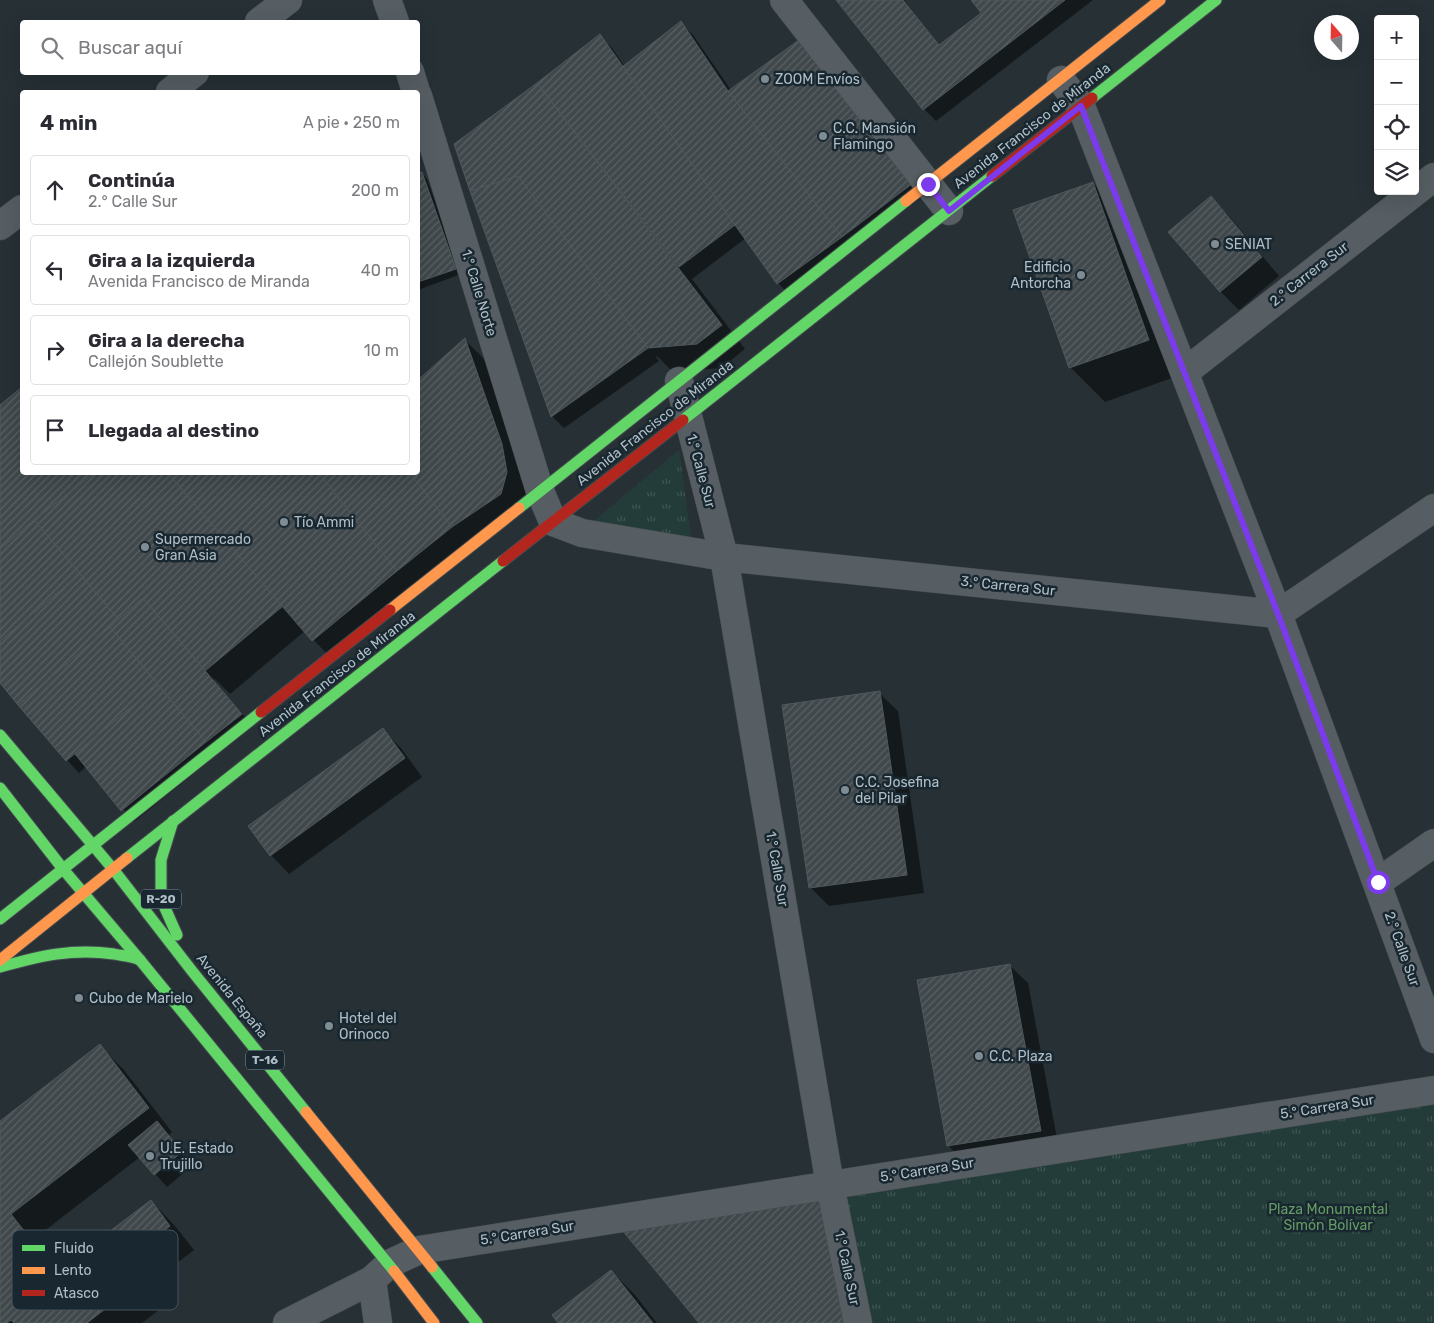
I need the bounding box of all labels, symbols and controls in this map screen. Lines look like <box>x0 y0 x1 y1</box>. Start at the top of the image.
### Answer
north arrow <box>1314 15 1359 60</box>
map controls <box>1374 15 1419 195</box>
button: + <box>1374 15 1419 60</box>
search box <box>20 20 420 75</box>
icon: search <box>38 34 66 62</box>
text: Buscar aquí <box>78 36 182 59</box>
street label: Avenida Francisco de Miranda <box>950 60 1114 192</box>
button: − <box>1374 60 1419 105</box>
place label: ZOOM Envíos <box>775 71 860 88</box>
marker: ZOOM Envíos <box>759 73 771 85</box>
button: locate <box>1374 105 1419 150</box>
text: 4 min <box>40 110 98 135</box>
text: A pie · 250 m <box>303 113 400 132</box>
place label: C.C. Mansión Flamingo <box>833 120 916 153</box>
marker: C.C. Mansión Flamingo <box>817 130 829 142</box>
button: layers <box>1374 150 1419 195</box>
text: Continúa <box>88 169 175 192</box>
route end <box>917 173 940 196</box>
icon: ahead <box>41 176 69 204</box>
text: 200 m <box>351 181 399 200</box>
text: 2.° Calle Sur <box>88 192 177 211</box>
place label: SENIAT <box>1225 236 1272 253</box>
marker: SENIAT <box>1209 238 1221 250</box>
street label: 2.° Carrera Sur <box>1266 238 1352 310</box>
street label: 1.° Calle Norte <box>458 248 500 339</box>
text: Gira a la izquierda <box>88 249 255 272</box>
icon: left <box>41 256 69 284</box>
place label: Edificio Antorcha <box>1011 259 1071 292</box>
text: 40 m <box>361 261 399 280</box>
marker: Edificio Antorcha <box>1075 269 1087 281</box>
text: Avenida Francisco de Miranda <box>88 272 310 291</box>
text: Gira a la derecha <box>88 329 245 352</box>
icon: right <box>41 336 69 364</box>
text: 10 m <box>364 341 399 360</box>
text: Callejón Soublette <box>88 352 224 371</box>
street label: Avenida Francisco de Miranda <box>573 357 737 489</box>
icon: arrive <box>41 416 69 444</box>
text: Llegada al destino <box>88 419 259 442</box>
street label: 1.° Calle Sur <box>683 432 719 511</box>
place label: Tío Ammi <box>294 514 354 531</box>
marker: Tío Ammi <box>278 516 290 528</box>
place label: Supermercado Gran Asia <box>155 531 251 564</box>
marker: Supermercado Gran Asia <box>139 541 151 553</box>
street label: 3.° Carrera Sur <box>960 573 1057 599</box>
street label: Avenida Francisco de Miranda <box>255 608 419 740</box>
place label: C.C. Josefina del Pilar <box>855 774 939 807</box>
marker: C.C. Josefina del Pilar <box>839 784 851 796</box>
street label: 1.° Calle Sur <box>762 830 792 909</box>
route start <box>1367 871 1390 894</box>
road number: R-20 <box>141 890 181 909</box>
street label: 2.° Calle Sur <box>1381 909 1424 989</box>
street label: Avenida España <box>193 950 271 1042</box>
place label: Cubo de Marielo <box>89 990 193 1007</box>
marker: Cubo de Marielo <box>73 992 85 1004</box>
place label: Hotel del Orinoco <box>339 1010 397 1043</box>
marker: Hotel del Orinoco <box>323 1020 335 1032</box>
place label: C.C. Plaza <box>989 1048 1053 1065</box>
road number: T-16 <box>246 1050 284 1070</box>
marker: C.C. Plaza <box>973 1050 985 1062</box>
street label: 5.° Carrera Sur <box>1279 1091 1376 1123</box>
place label: U.E. Estado Trujillo <box>160 1140 234 1173</box>
marker: U.E. Estado Trujillo <box>144 1150 156 1162</box>
street label: 5.° Carrera Sur <box>879 1154 976 1186</box>
park label: Plaza Monumental Simón Bolívar <box>1268 1201 1388 1234</box>
street label: 5.° Carrera Sur <box>479 1217 576 1249</box>
street label: 1.° Calle Sur <box>831 1229 863 1308</box>
legend <box>12 1230 178 1310</box>
text: Fluido <box>54 1240 94 1257</box>
text: Lento <box>54 1262 91 1279</box>
text: Atasco <box>54 1285 99 1302</box>

